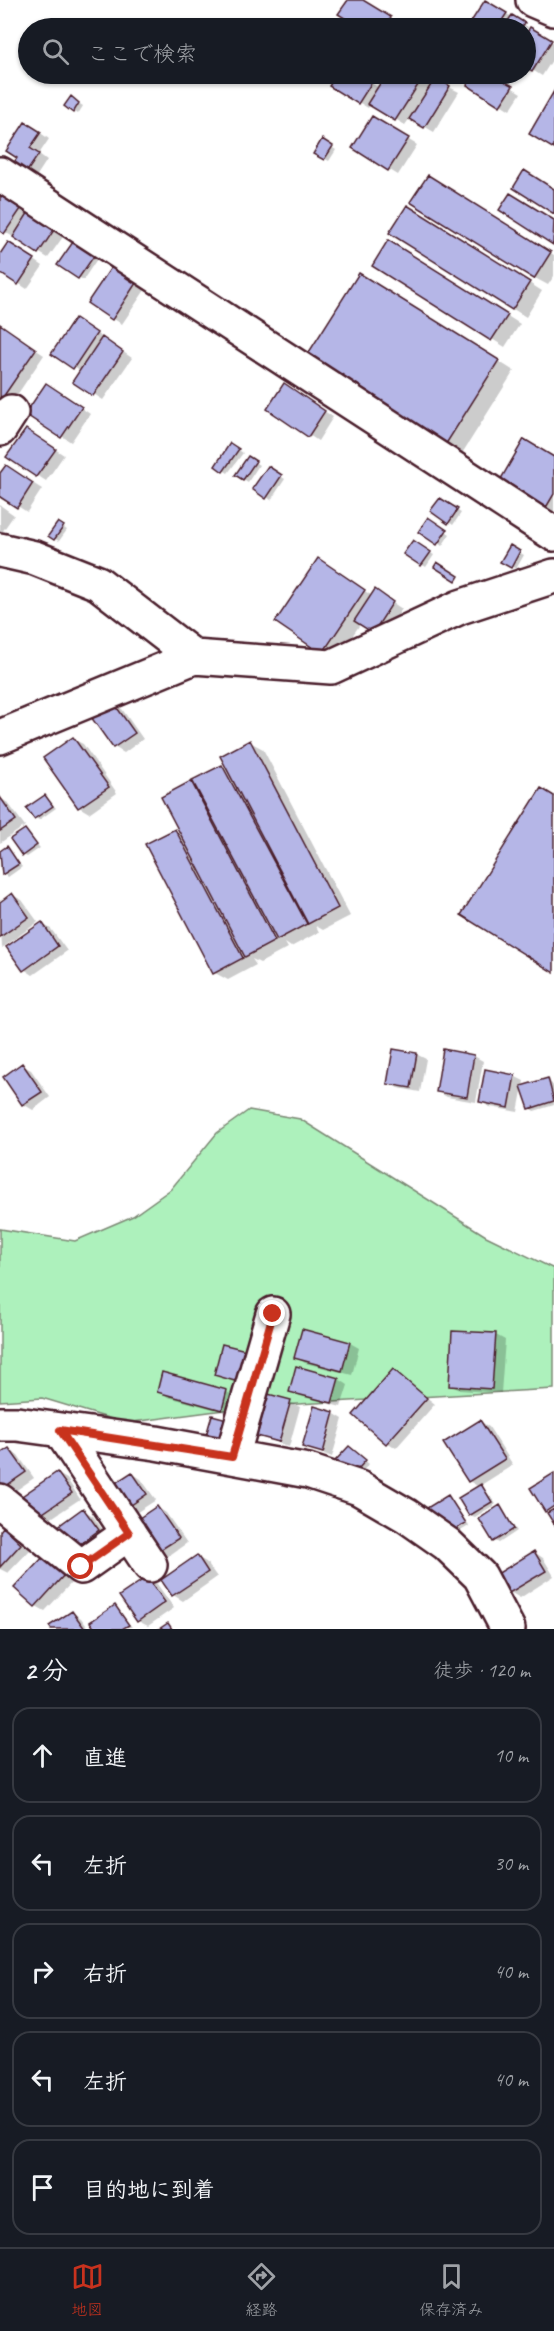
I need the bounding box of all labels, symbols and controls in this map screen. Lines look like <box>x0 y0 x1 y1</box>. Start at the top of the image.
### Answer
search box <box>18 18 536 84</box>
icon: search <box>39 35 72 68</box>
text: ここで検索 <box>87 40 197 68</box>
route end <box>259 1300 285 1326</box>
route start <box>67 1553 93 1579</box>
text: 2 分 <box>24 1654 68 1687</box>
text: 徒歩 · 120 m <box>434 1658 530 1683</box>
icon: ahead <box>26 1739 59 1772</box>
text: 10 m <box>494 1743 528 1768</box>
text: 直進 <box>83 1744 127 1772</box>
icon: left <box>26 1847 59 1880</box>
text: 30 m <box>494 1851 528 1876</box>
text: 左折 <box>83 1852 127 1880</box>
icon: right <box>26 1955 59 1988</box>
text: 40 m <box>494 1959 528 1984</box>
text: 右折 <box>83 1960 127 1988</box>
icon: left <box>26 2063 59 2096</box>
text: 40 m <box>494 2067 528 2092</box>
text: 左折 <box>83 2068 127 2096</box>
icon: arrive <box>26 2171 59 2204</box>
text: 目的地に到着 <box>83 2176 215 2204</box>
tab: 地図 <box>71 2260 104 2320</box>
tab: 経路 <box>245 2260 278 2320</box>
tab: 保存済み <box>419 2260 483 2320</box>

